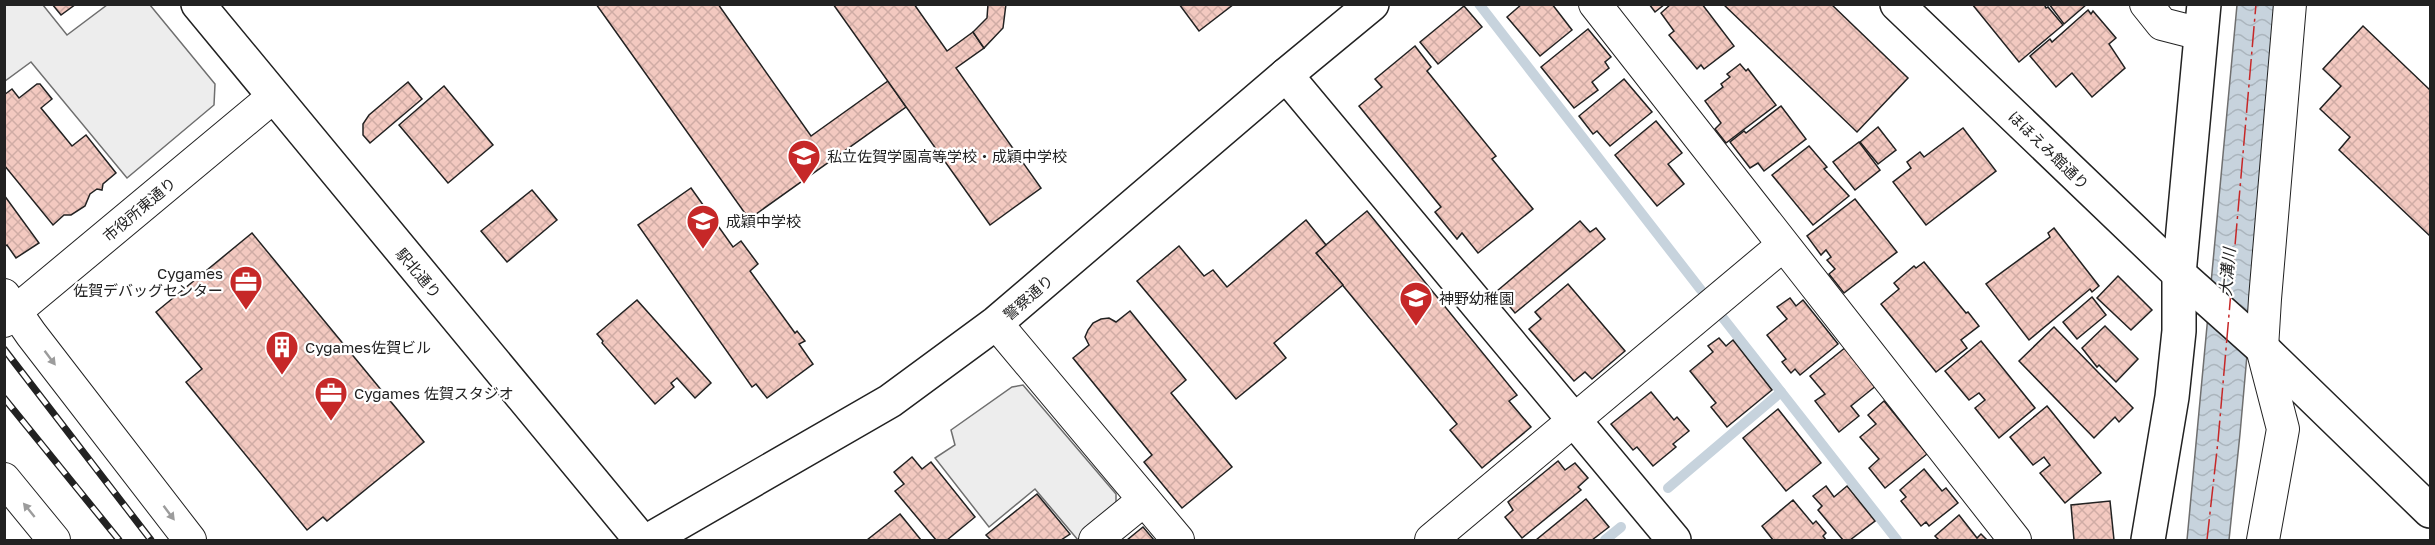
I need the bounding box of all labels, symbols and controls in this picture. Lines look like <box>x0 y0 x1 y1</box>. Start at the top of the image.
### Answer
street label: ほほえみ館通り <box>2005 107 2093 193</box>
school or university icon: 私立佐賀学園高等学校・成穎中学校 <box>786 138 822 185</box>
place label: 私立佐賀学園高等学校・成穎中学校 <box>827 147 1067 165</box>
street label: 市役所東通り <box>99 173 179 245</box>
school or university icon: 成穎中学校 <box>685 203 721 250</box>
place label: 成穎中学校 <box>726 212 801 230</box>
street label: 駅北通り <box>393 244 445 302</box>
water label: 大溝川 <box>2215 245 2239 297</box>
place label: Cygames 佐賀デバッグセンター <box>73 264 223 299</box>
office icon: Cygames 佐賀デバッグセンター <box>228 264 264 311</box>
street label: 警察通り <box>999 271 1057 323</box>
school or university icon: 神野幼稚園 <box>1398 280 1434 327</box>
place label: 神野幼稚園 <box>1439 289 1514 307</box>
building icon: Cygames佐賀ビル <box>264 329 300 376</box>
place label: Cygames佐賀ビル <box>305 338 431 356</box>
one-way arrow <box>44 350 56 366</box>
office icon: Cygames 佐賀スタジオ <box>313 375 349 422</box>
place label: Cygames 佐賀スタジオ <box>354 384 514 402</box>
one-way arrow <box>24 502 36 517</box>
one-way arrow <box>162 505 175 521</box>

